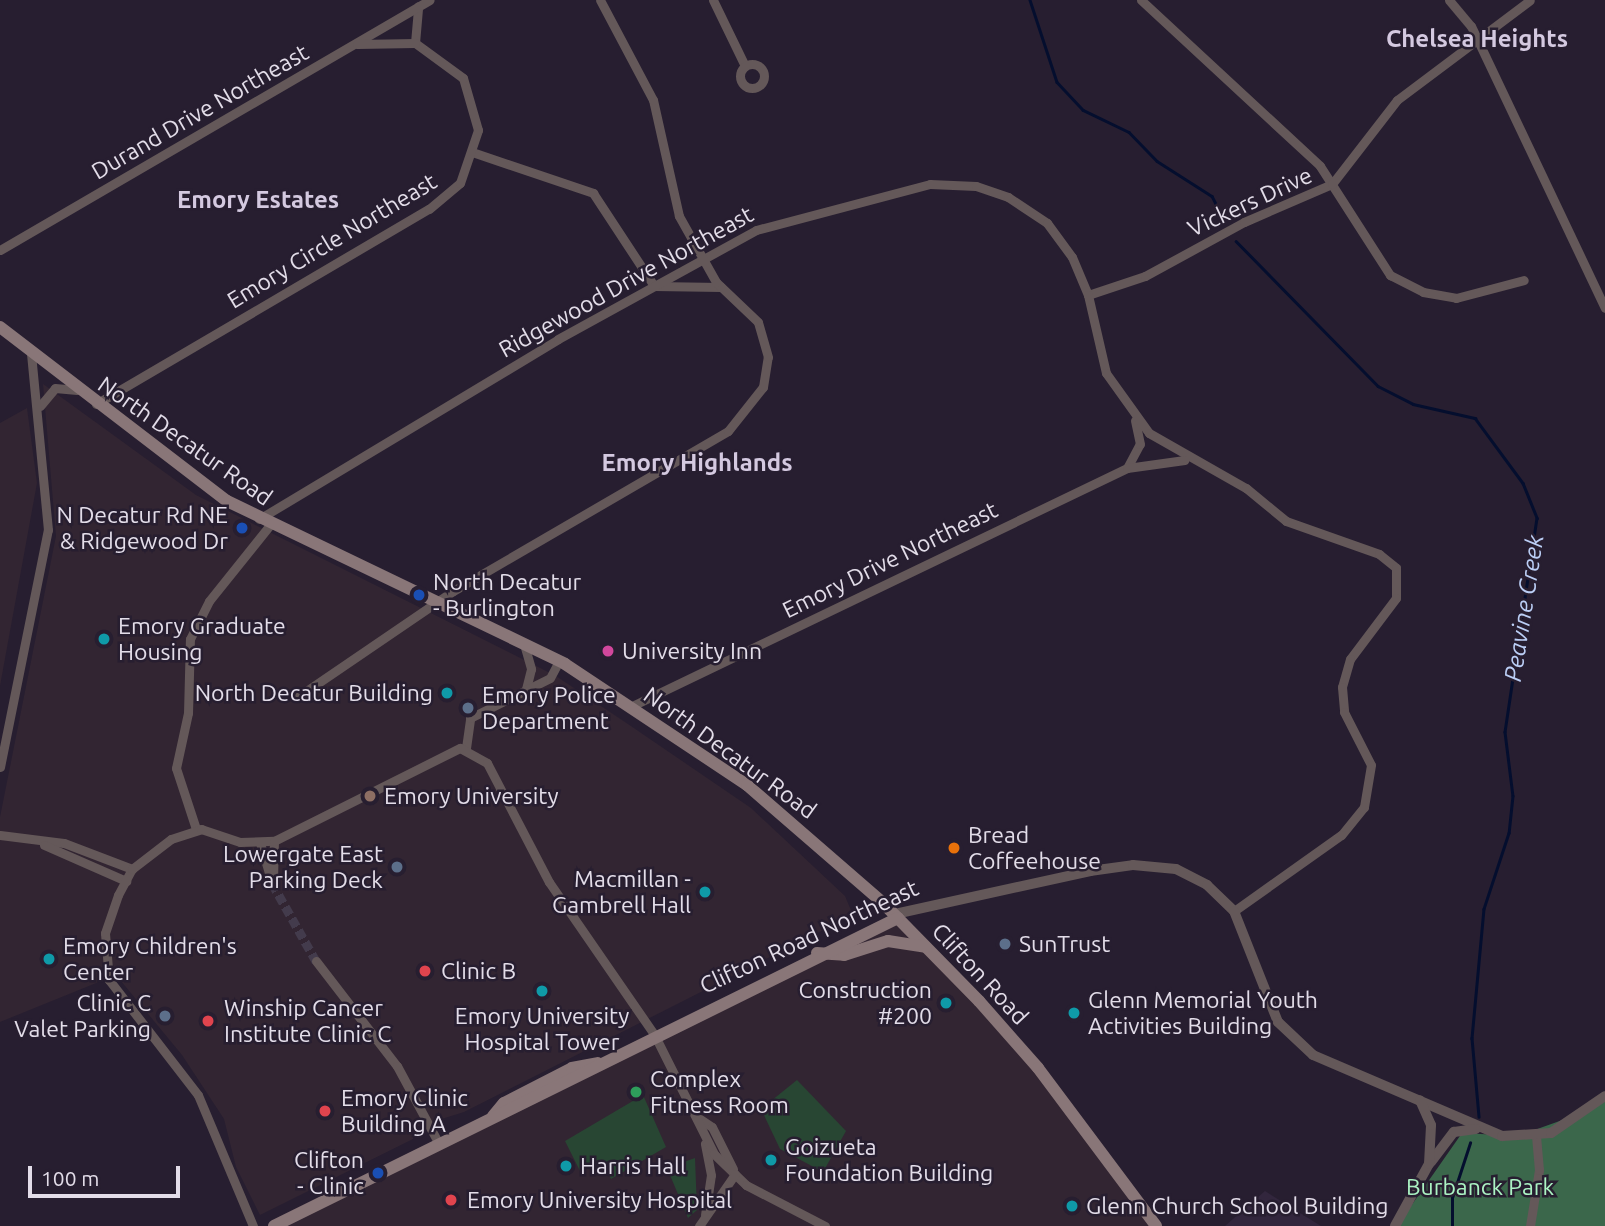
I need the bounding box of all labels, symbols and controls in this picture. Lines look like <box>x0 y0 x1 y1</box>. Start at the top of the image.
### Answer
district label: Chelsea Heights <box>1386 25 1568 53</box>
street label: Durand Drive Northeast <box>87 39 313 185</box>
street label: Vickers Drive <box>1183 161 1317 243</box>
street label: Emory Circle Northeast <box>222 168 442 314</box>
district label: Emory Estates <box>177 186 339 214</box>
street label: Ridgewood Drive Northeast <box>494 200 758 364</box>
street label: North Decatur Road <box>92 370 278 512</box>
district label: Emory Highlands <box>602 449 792 477</box>
street label: Emory Drive Northeast <box>778 496 1002 624</box>
place label: N Decatur Rd NE & Ridgewood Dr <box>56 501 228 555</box>
marker: N Decatur Rd NE & Ridgewood Dr <box>234 520 250 536</box>
water label: Peavine Creek <box>1498 533 1550 683</box>
place label: North Decatur - Burlington <box>433 568 581 622</box>
marker: North Decatur - Burlington <box>411 587 427 603</box>
place label: Emory Graduate Housing <box>118 612 286 666</box>
marker: Emory Graduate Housing <box>96 631 112 647</box>
place label: University Inn <box>622 637 762 665</box>
marker: University Inn <box>600 643 616 659</box>
place label: North Decatur Building <box>195 679 433 707</box>
place label: Emory Police Department <box>482 681 616 735</box>
street label: North Decatur Road <box>638 681 822 825</box>
marker: North Decatur Building <box>439 685 455 701</box>
marker: Emory Police Department <box>460 700 476 716</box>
place label: Emory University <box>384 782 558 810</box>
marker: Emory University <box>362 788 378 804</box>
place label: Bread Coffeehouse <box>968 821 1101 875</box>
place label: Lowergate East Parking Deck <box>223 840 383 894</box>
marker: Bread Coffeehouse <box>946 840 962 856</box>
marker: Lowergate East Parking Deck <box>389 859 405 875</box>
place label: Macmillan - Gambrell Hall <box>552 865 691 919</box>
street label: Clifton Road Northeast <box>695 874 923 1000</box>
marker: Macmillan - Gambrell Hall <box>697 884 713 900</box>
street label: Clifton Road <box>926 918 1034 1030</box>
place label: SunTrust <box>1019 930 1110 958</box>
place label: Emory Children's Center <box>63 932 237 986</box>
marker: SunTrust <box>997 936 1013 952</box>
marker: Emory Children's Center <box>41 951 57 967</box>
place label: Clinic B <box>441 957 516 985</box>
marker: Clinic B <box>415 961 435 981</box>
place label: Construction #200 <box>799 976 932 1030</box>
marker: Emory University Hospital Tower <box>534 983 550 999</box>
place label: Glenn Memorial Youth Activities Building <box>1088 986 1318 1040</box>
place label: Clinic C Valet Parking <box>14 989 151 1043</box>
place label: Winship Cancer Institute Clinic C <box>224 994 391 1048</box>
marker: Construction #200 <box>938 995 954 1011</box>
place label: Emory University Hospital Tower <box>455 1002 629 1056</box>
marker: Glenn Memorial Youth Activities Building <box>1066 1005 1082 1021</box>
marker: Clinic C Valet Parking <box>157 1008 173 1024</box>
marker: Winship Cancer Institute Clinic C <box>198 1011 218 1031</box>
place label: Complex Fitness Room <box>650 1065 789 1119</box>
place label: Emory Clinic Building A <box>341 1084 468 1138</box>
marker: Complex Fitness Room <box>628 1084 644 1100</box>
marker: Emory Clinic Building A <box>315 1101 335 1121</box>
place label: Goizueta Foundation Building <box>785 1133 993 1187</box>
place label: Clifton - Clinic <box>294 1146 364 1200</box>
scale bar <box>32 1152 184 1196</box>
place label: Harris Hall <box>580 1152 686 1180</box>
marker: Goizueta Foundation Building <box>763 1152 779 1168</box>
marker: Harris Hall <box>558 1158 574 1174</box>
marker: Clifton - Clinic <box>370 1165 386 1181</box>
text: 100 m <box>41 1166 99 1190</box>
park label: Burbanck Park <box>1406 1173 1554 1201</box>
place label: Emory University Hospital <box>467 1186 732 1214</box>
marker: Emory University Hospital <box>441 1190 461 1210</box>
place label: Glenn Church School Building <box>1086 1192 1388 1220</box>
marker: Glenn Church School Building <box>1064 1198 1080 1214</box>

